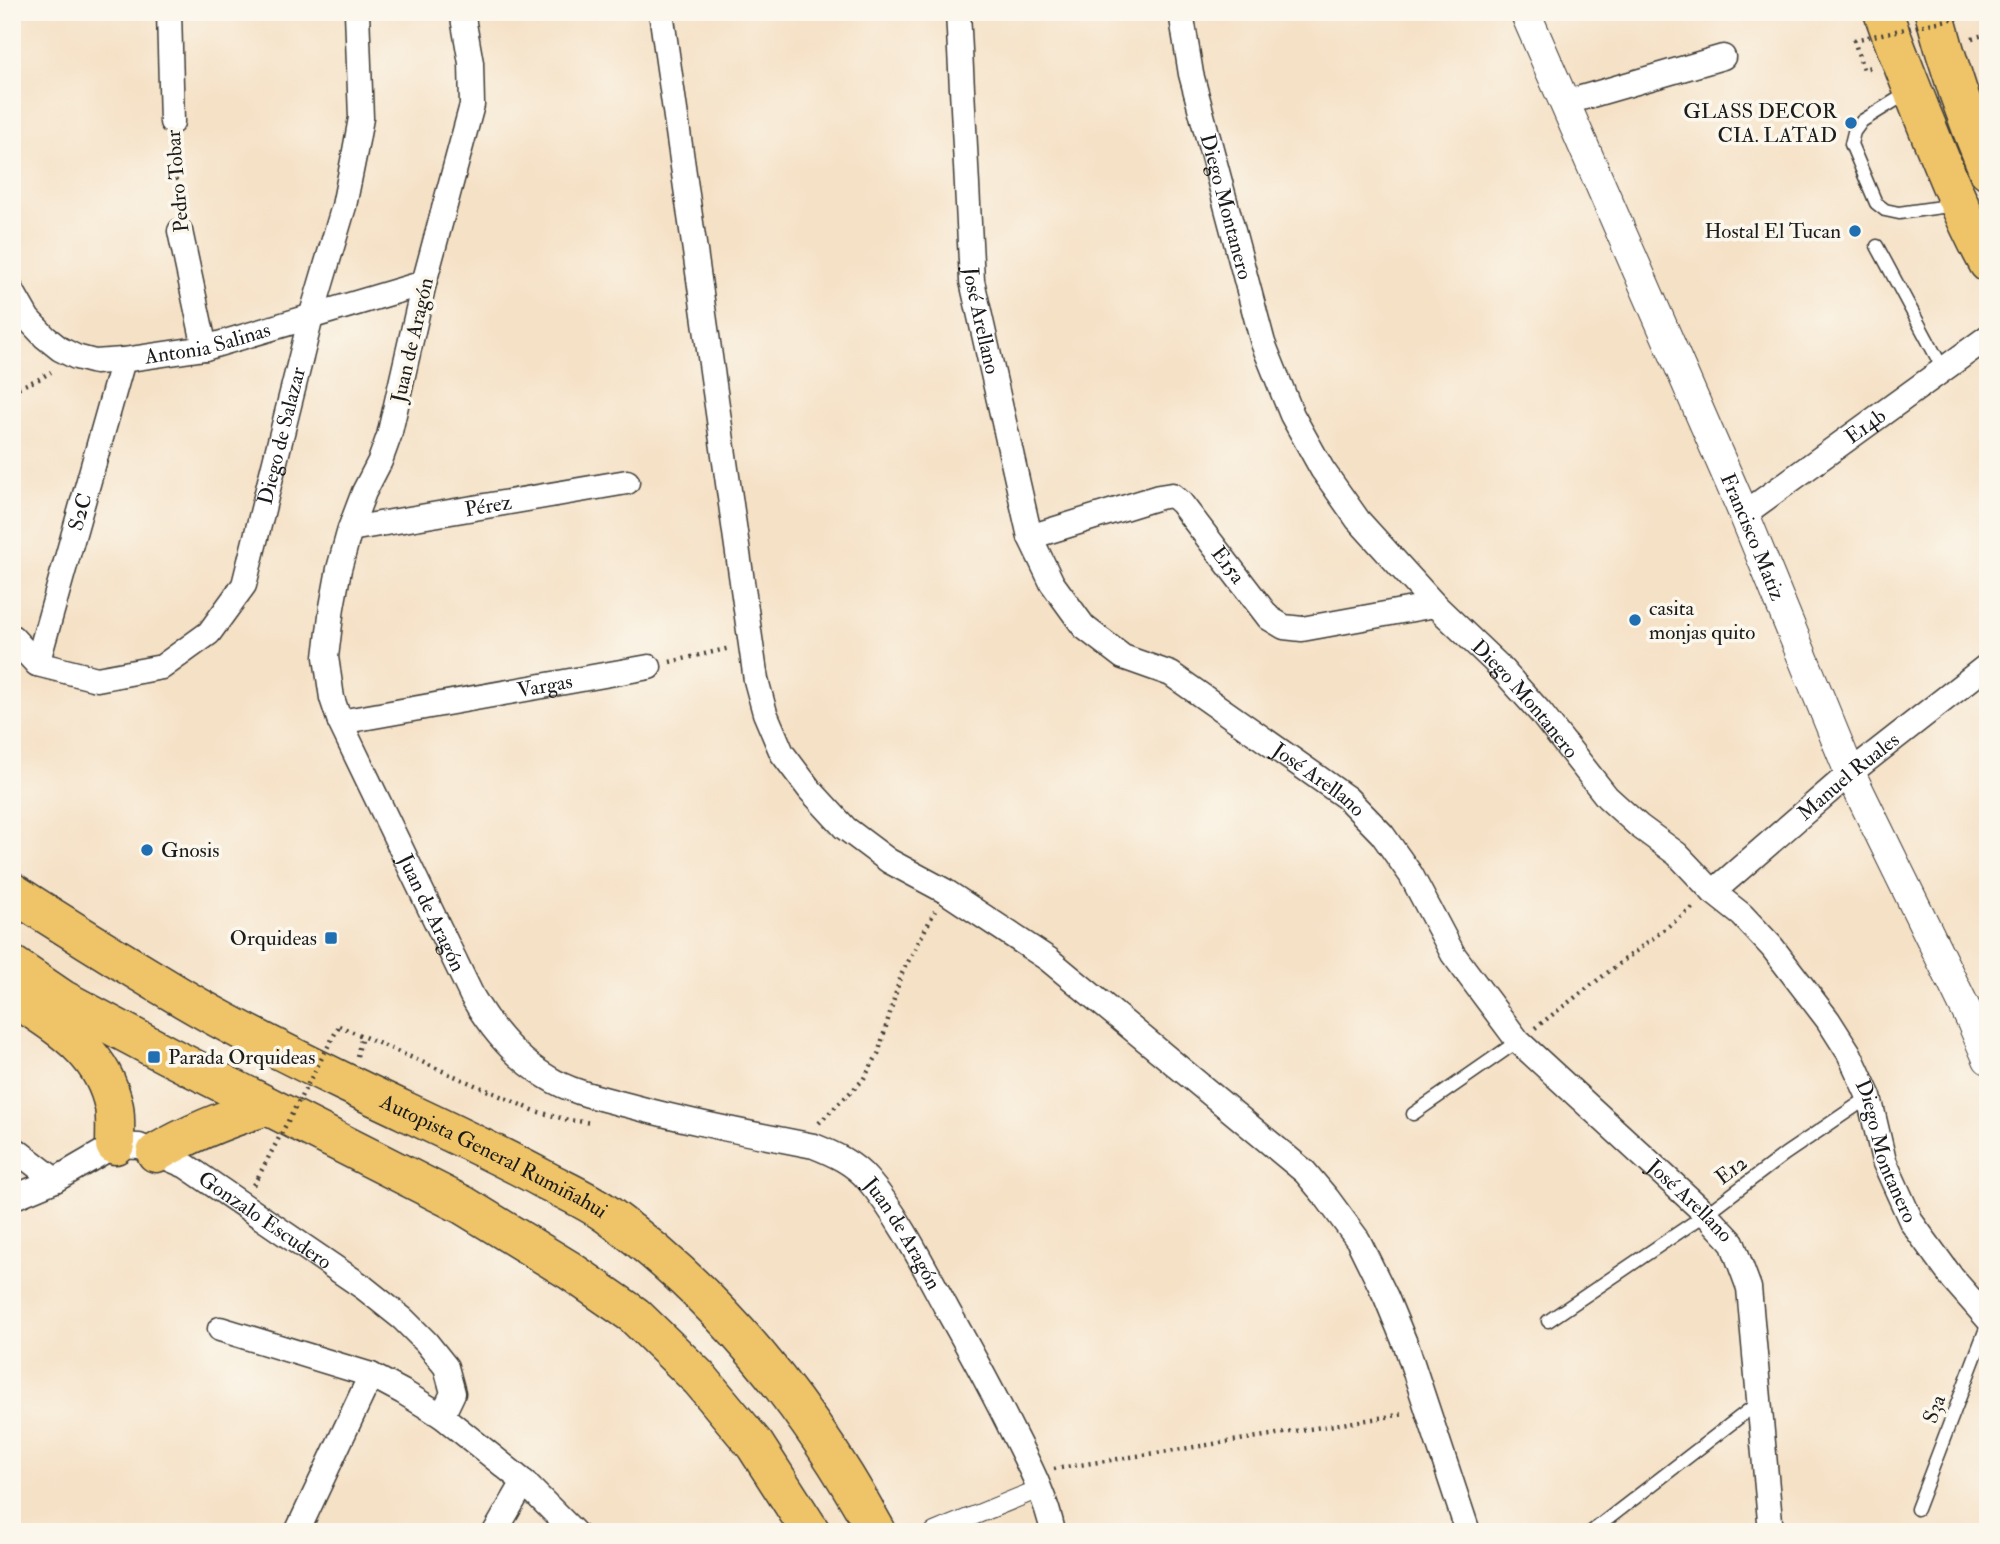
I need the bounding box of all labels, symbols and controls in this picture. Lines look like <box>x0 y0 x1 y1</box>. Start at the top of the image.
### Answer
place label: GLASS DECOR CIA. LATAD <box>1683 98 1838 149</box>
marker: GLASS DECOR CIA. LATAD <box>1843 115 1859 131</box>
street label: Pedro Tobar <box>160 128 195 233</box>
street label: Diego Montanero <box>1194 131 1258 283</box>
place label: Hostal El Tucan <box>1704 218 1841 245</box>
marker: Hostal El Tucan <box>1847 223 1863 239</box>
street label: José Arellano <box>957 266 1006 377</box>
street label: Juan de Aragón <box>385 275 440 406</box>
street label: Antonia Salinas <box>142 316 274 371</box>
street label: Diego de Salazar <box>252 364 312 507</box>
street label: E14b <box>1840 402 1892 450</box>
street label: Francisco Matiz <box>1714 469 1791 605</box>
street label: Pérez <box>463 489 514 523</box>
street label: S2C <box>62 490 99 534</box>
street label: E15a <box>1205 541 1251 590</box>
place label: casita monjas quito <box>1649 595 1755 646</box>
marker: casita monjas quito <box>1627 612 1643 628</box>
street label: Diego Montanero <box>1465 634 1584 764</box>
street label: Vargas <box>515 668 575 704</box>
street label: Manuel Ruales <box>1792 726 1905 827</box>
street label: José Arellano <box>1266 736 1371 823</box>
place label: Gnosis <box>161 837 220 864</box>
marker: Gnosis <box>139 842 155 858</box>
street label: Juan de Aragón <box>391 849 471 976</box>
place label: Orquideas <box>230 925 317 952</box>
marker: Orquideas <box>323 930 339 946</box>
place label: Parada Orquideas <box>168 1044 315 1071</box>
marker: Parada Orquideas <box>146 1049 162 1065</box>
street label: Diego Montanero <box>1849 1075 1923 1227</box>
street label: Autopista General Rumiñahui <box>375 1088 613 1225</box>
street label: E12 <box>1710 1150 1753 1191</box>
street label: José Arellano <box>1641 1153 1739 1248</box>
street label: Gonzalo Escudero <box>193 1165 337 1276</box>
street label: Juan de Aragón <box>857 1171 947 1295</box>
street label: S3a <box>1917 1391 1952 1427</box>

